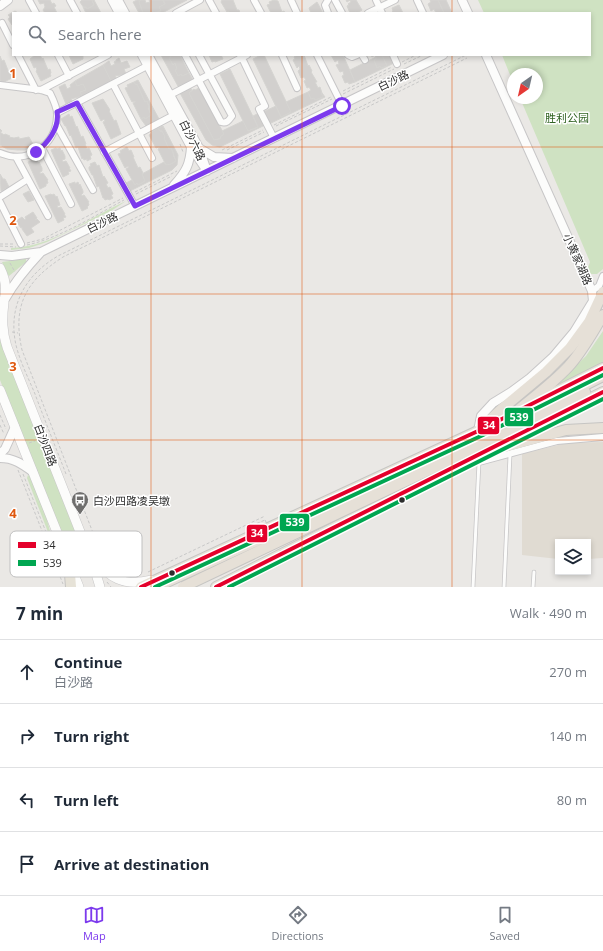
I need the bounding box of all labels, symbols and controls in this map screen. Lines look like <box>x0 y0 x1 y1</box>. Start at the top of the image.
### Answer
search box <box>12 12 591 56</box>
icon: search <box>26 23 48 45</box>
text: Search here <box>58 24 142 44</box>
text: 1 <box>9 64 17 82</box>
street label: 白沙路 <box>375 66 411 94</box>
north arrow <box>507 68 543 104</box>
route start <box>333 97 351 115</box>
park label: 胜利公园 <box>545 110 589 125</box>
street label: 白沙六路 <box>177 117 209 163</box>
route end <box>27 143 45 161</box>
street label: 白沙路 <box>84 208 120 236</box>
text: 2 <box>9 211 17 229</box>
street label: 小黄家湖路 <box>560 231 596 287</box>
text: 3 <box>9 357 17 375</box>
line badge: 539 <box>504 407 534 427</box>
text: 539 <box>510 409 528 424</box>
line badge: 34 <box>477 416 500 435</box>
text: 34 <box>483 417 496 432</box>
street label: 白沙四路 <box>31 422 61 468</box>
bus stop icon: 白沙四路凌吴墩 <box>70 490 90 515</box>
place label: 白沙四路凌吴墩 <box>93 493 170 508</box>
unlabelled marker <box>397 495 407 505</box>
text: 4 <box>9 504 17 522</box>
line badge: 539 <box>279 513 310 532</box>
text: 539 <box>286 514 304 529</box>
line badge: 34 <box>246 524 268 543</box>
text: 34 <box>251 525 264 540</box>
legend <box>10 531 142 577</box>
text: 34 <box>43 537 56 552</box>
map controls <box>555 539 591 575</box>
button: layers <box>555 539 591 575</box>
text: 539 <box>43 555 62 570</box>
unlabelled marker <box>167 568 177 578</box>
text: 7 min <box>16 602 63 625</box>
text: Walk · 490 m <box>510 604 587 622</box>
text: Continue <box>54 652 122 672</box>
icon: ahead <box>16 661 38 683</box>
text: 270 m <box>549 663 587 681</box>
text: 白沙路 <box>54 673 93 691</box>
icon: right <box>16 725 38 747</box>
text: Turn right <box>54 726 129 746</box>
text: 140 m <box>549 727 587 745</box>
icon: left <box>16 789 38 811</box>
text: Turn left <box>54 790 119 810</box>
text: 80 m <box>557 791 587 809</box>
icon: arrive <box>16 853 38 875</box>
text: Arrive at destination <box>54 854 209 874</box>
tab: Map <box>83 904 106 943</box>
tab: Directions <box>272 904 324 943</box>
tab: Saved <box>489 904 520 943</box>

